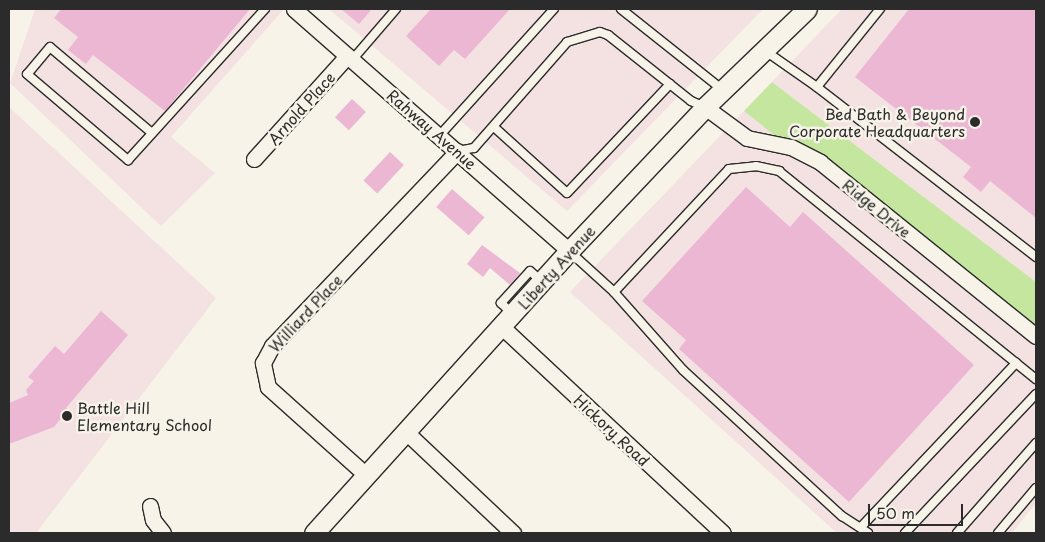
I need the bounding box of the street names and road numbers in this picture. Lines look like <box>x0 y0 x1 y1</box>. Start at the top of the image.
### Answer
street label: Arnold Place <box>264 68 338 148</box>
street label: Rahway Avenue <box>383 85 481 173</box>
street label: Ridge Drive <box>839 175 915 241</box>
street label: Liberty Avenue <box>513 221 599 313</box>
street label: Williard Place <box>264 270 346 356</box>
street label: Hickory Road <box>571 390 653 470</box>

